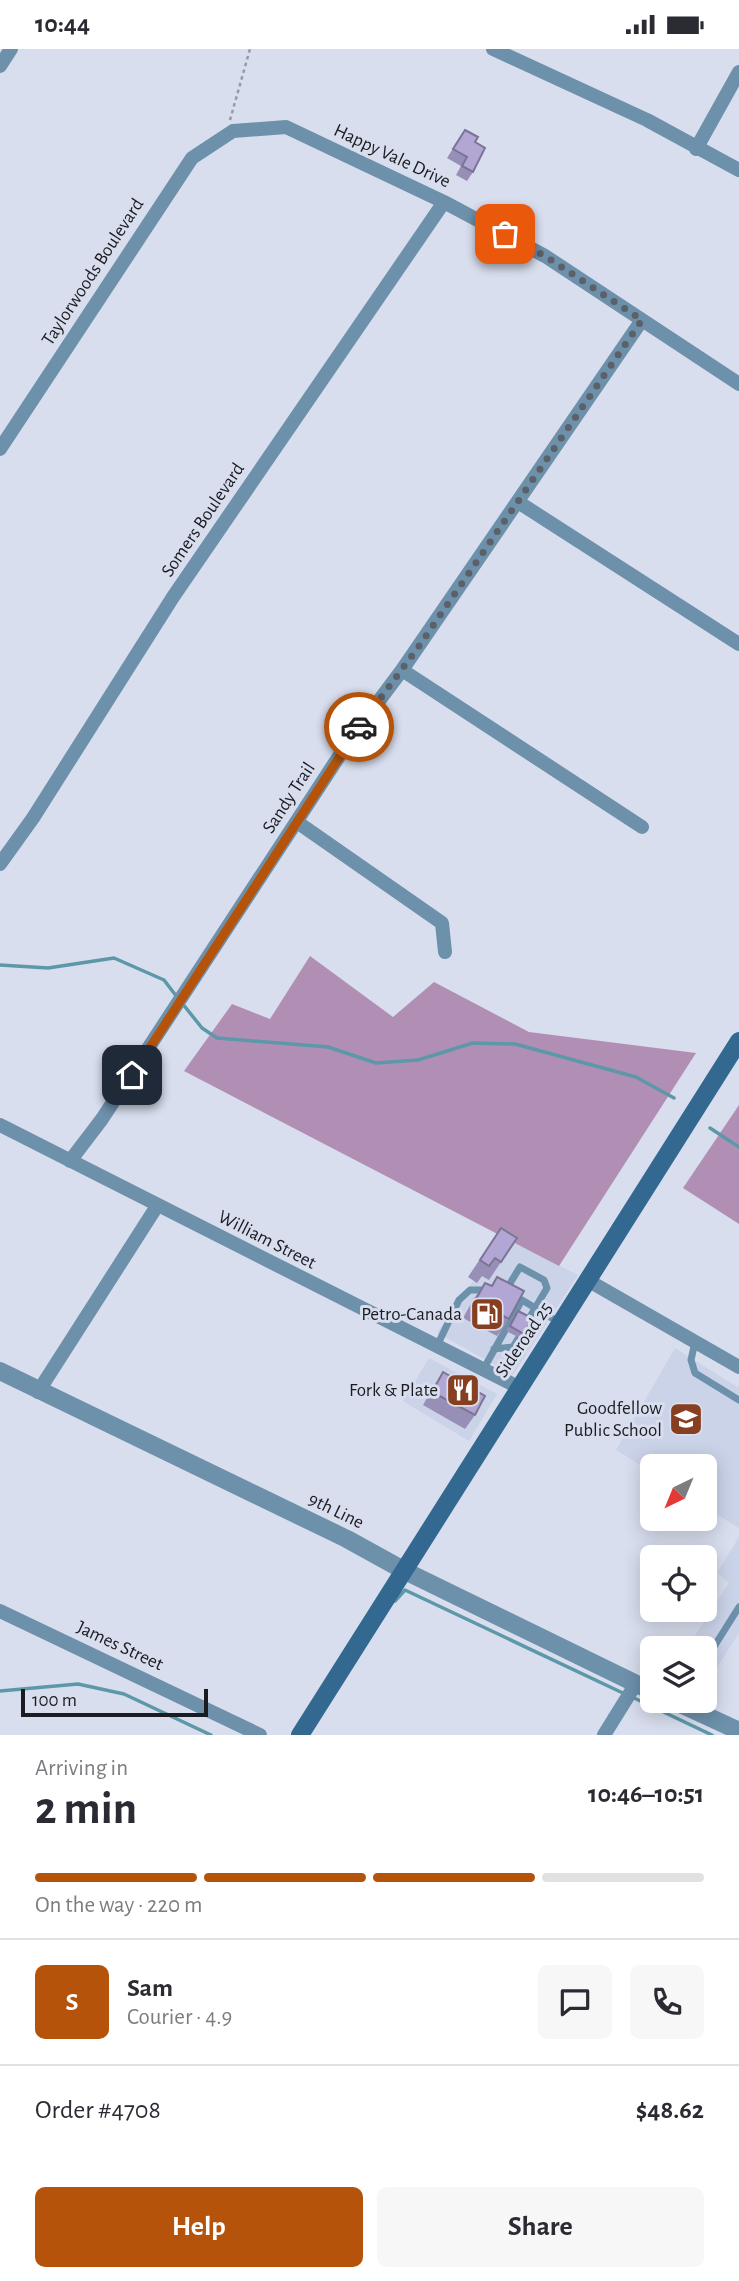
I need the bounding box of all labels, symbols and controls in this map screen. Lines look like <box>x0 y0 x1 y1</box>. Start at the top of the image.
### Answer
text: 10:44 <box>35 11 90 37</box>
street label: Happy Vale Drive <box>331 121 453 191</box>
street label: Taylorwoods Boulevard <box>39 195 148 349</box>
pin <box>475 204 535 264</box>
icon: bag <box>486 215 524 253</box>
street label: Somers Boulevard <box>158 460 248 580</box>
courier <box>324 692 394 762</box>
icon: car <box>340 708 378 746</box>
street label: Sandy Trail <box>259 759 319 837</box>
pin <box>102 1045 162 1105</box>
icon: home <box>113 1056 151 1094</box>
street label: William Street <box>215 1207 319 1273</box>
fuel station icon: Petro-Canada <box>468 1295 506 1333</box>
street label: Sideroad 25 <box>492 1299 556 1381</box>
place label: Petro-Canada <box>361 1305 462 1324</box>
restaurant icon: Fork & Plate <box>444 1371 482 1409</box>
place label: Fork & Plate <box>349 1381 438 1400</box>
place label: Goodfellow Public School <box>564 1399 662 1440</box>
school or university icon: Goodfellow Public School <box>667 1400 705 1438</box>
north arrow <box>640 1454 718 1531</box>
map controls <box>640 1454 717 1713</box>
street label: 9th Line <box>305 1490 367 1532</box>
button: locate <box>640 1545 717 1622</box>
street label: James Street <box>74 1618 166 1674</box>
button: layers <box>640 1636 717 1713</box>
scale bar <box>21 1686 208 1718</box>
text: 100 m <box>32 1691 77 1710</box>
text: Arriving in <box>35 1757 128 1780</box>
text: 10:46–10:51 <box>588 1781 704 1807</box>
text: 2 min <box>35 1786 137 1832</box>
text: On the way · 220 m <box>35 1894 202 1917</box>
button: chat <box>538 1965 612 2039</box>
button: phone <box>630 1965 704 2039</box>
text: Sam <box>127 1975 173 2001</box>
text: S <box>66 1989 78 2015</box>
text: Courier · 4.9 <box>127 2006 232 2029</box>
text: Order #4708 <box>35 2097 161 2123</box>
text: $48.62 <box>636 2097 704 2123</box>
button: Help <box>35 2187 363 2267</box>
button: Share <box>377 2187 704 2267</box>

